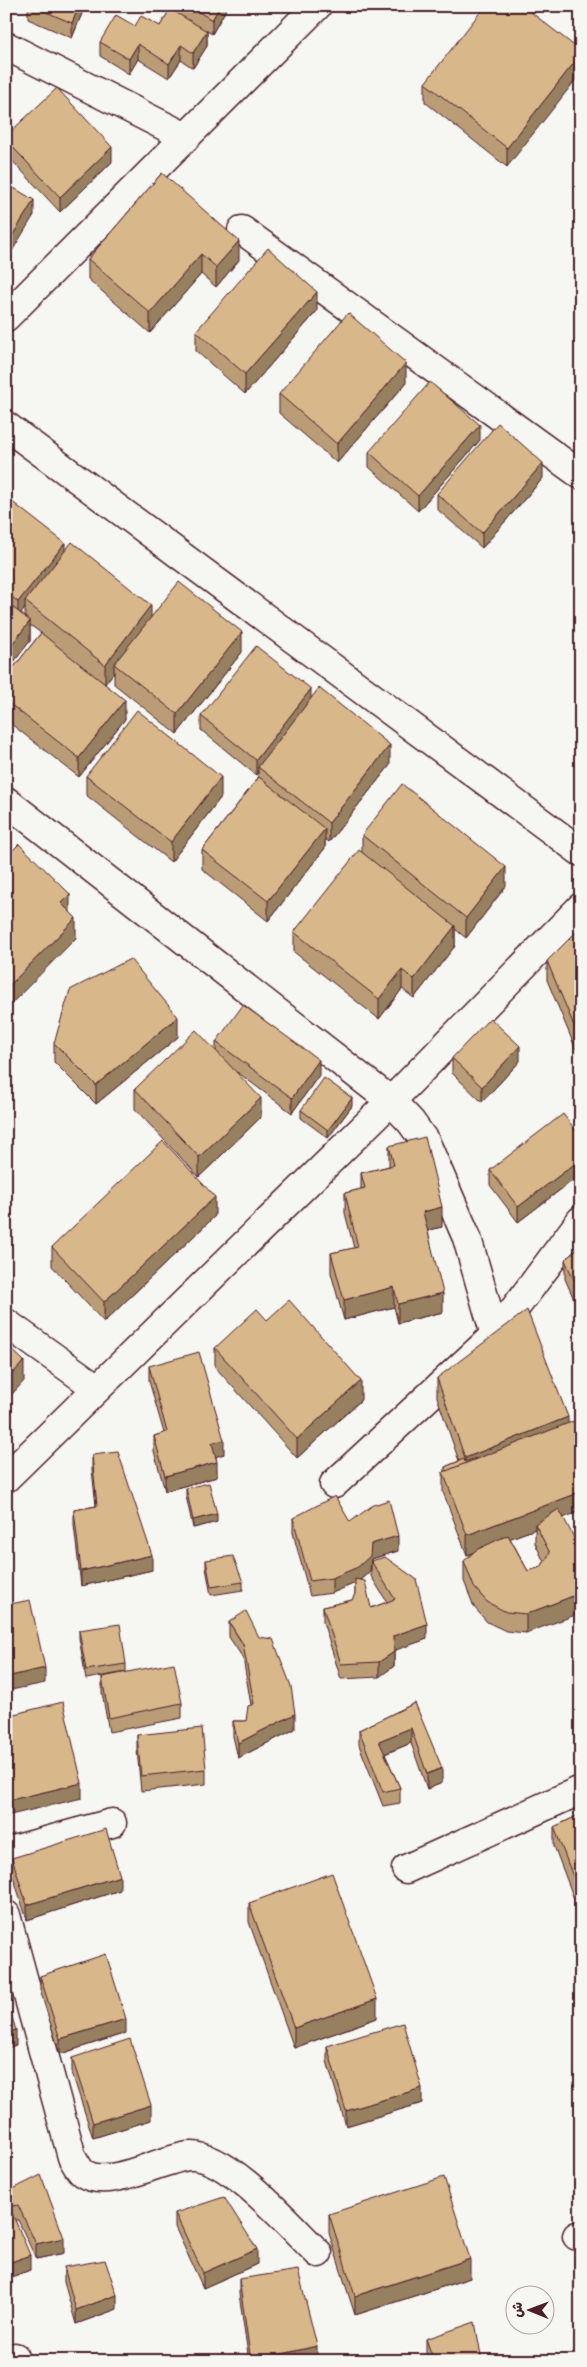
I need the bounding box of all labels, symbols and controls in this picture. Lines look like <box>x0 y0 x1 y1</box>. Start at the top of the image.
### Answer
north arrow <box>504 2284 554 2334</box>
text: ش <box>509 2302 526 2318</box>

